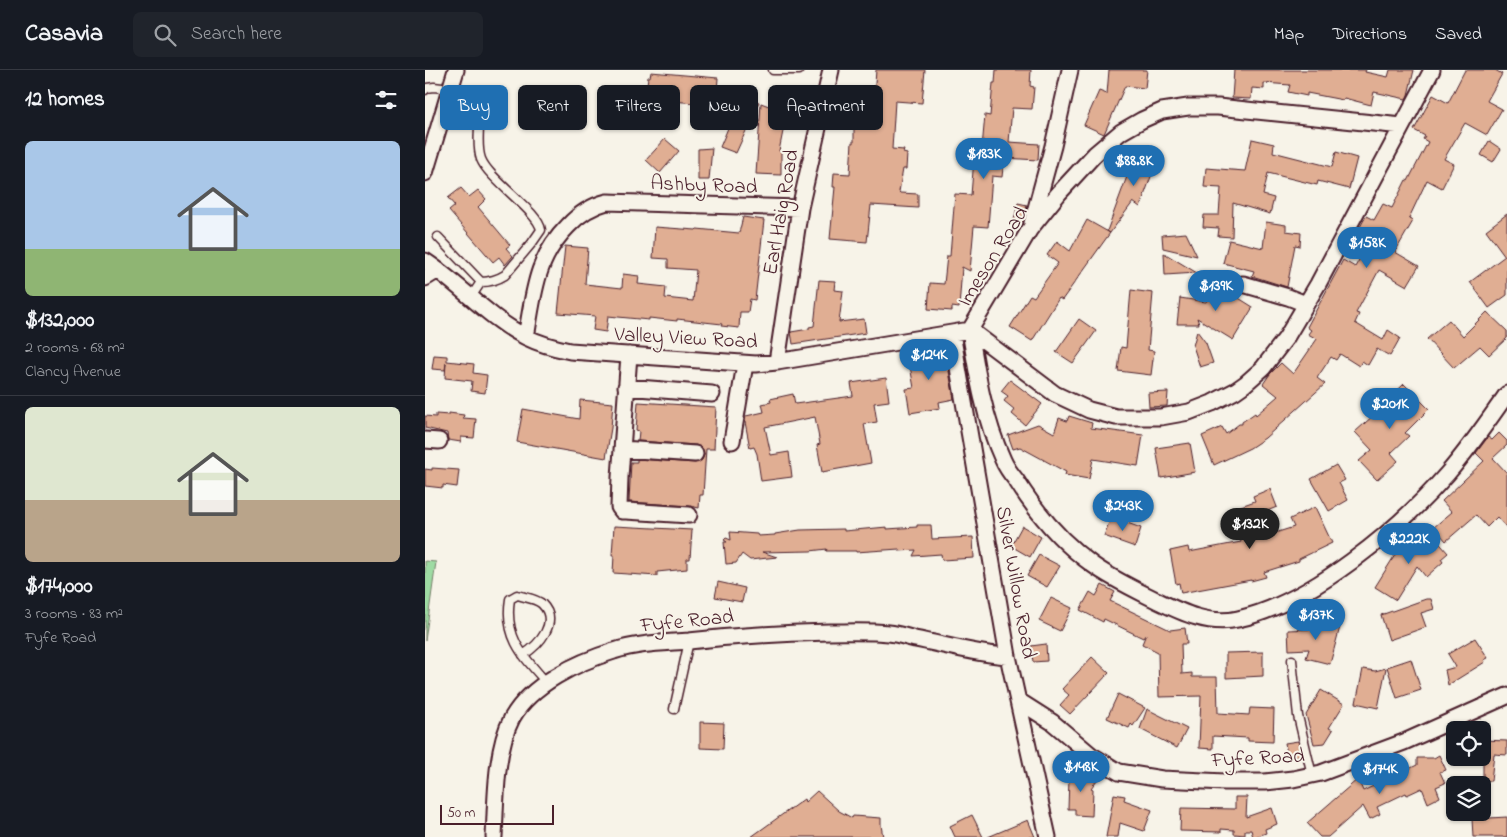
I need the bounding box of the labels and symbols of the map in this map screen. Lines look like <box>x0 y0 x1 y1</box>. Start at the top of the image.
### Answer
pin: $183K <box>949 138 1019 180</box>
pin: $88.8K <box>1093 144 1175 187</box>
street label: Earl Haig Road <box>756 147 810 278</box>
street label: Ashby Road <box>650 169 758 205</box>
street label: Imeson Road <box>951 201 1037 313</box>
pin: $158K <box>1332 226 1402 269</box>
pin: $139K <box>1181 270 1251 312</box>
street label: Valley View Road <box>612 320 758 360</box>
pin: $124K <box>894 338 964 381</box>
pin: $201K <box>1355 388 1425 430</box>
pin: $243K <box>1088 490 1158 532</box>
street label: Silver Willow Road <box>987 504 1043 661</box>
pin: $132K <box>1215 508 1285 550</box>
pin: $222K <box>1374 522 1444 565</box>
pin: $137K <box>1281 598 1351 641</box>
street label: Fyfe Road <box>638 602 736 644</box>
street label: Fyfe Road <box>1210 742 1306 778</box>
pin: $148K <box>1046 750 1116 793</box>
pin: $174K <box>1345 752 1415 795</box>
scale bar <box>440 802 554 825</box>

